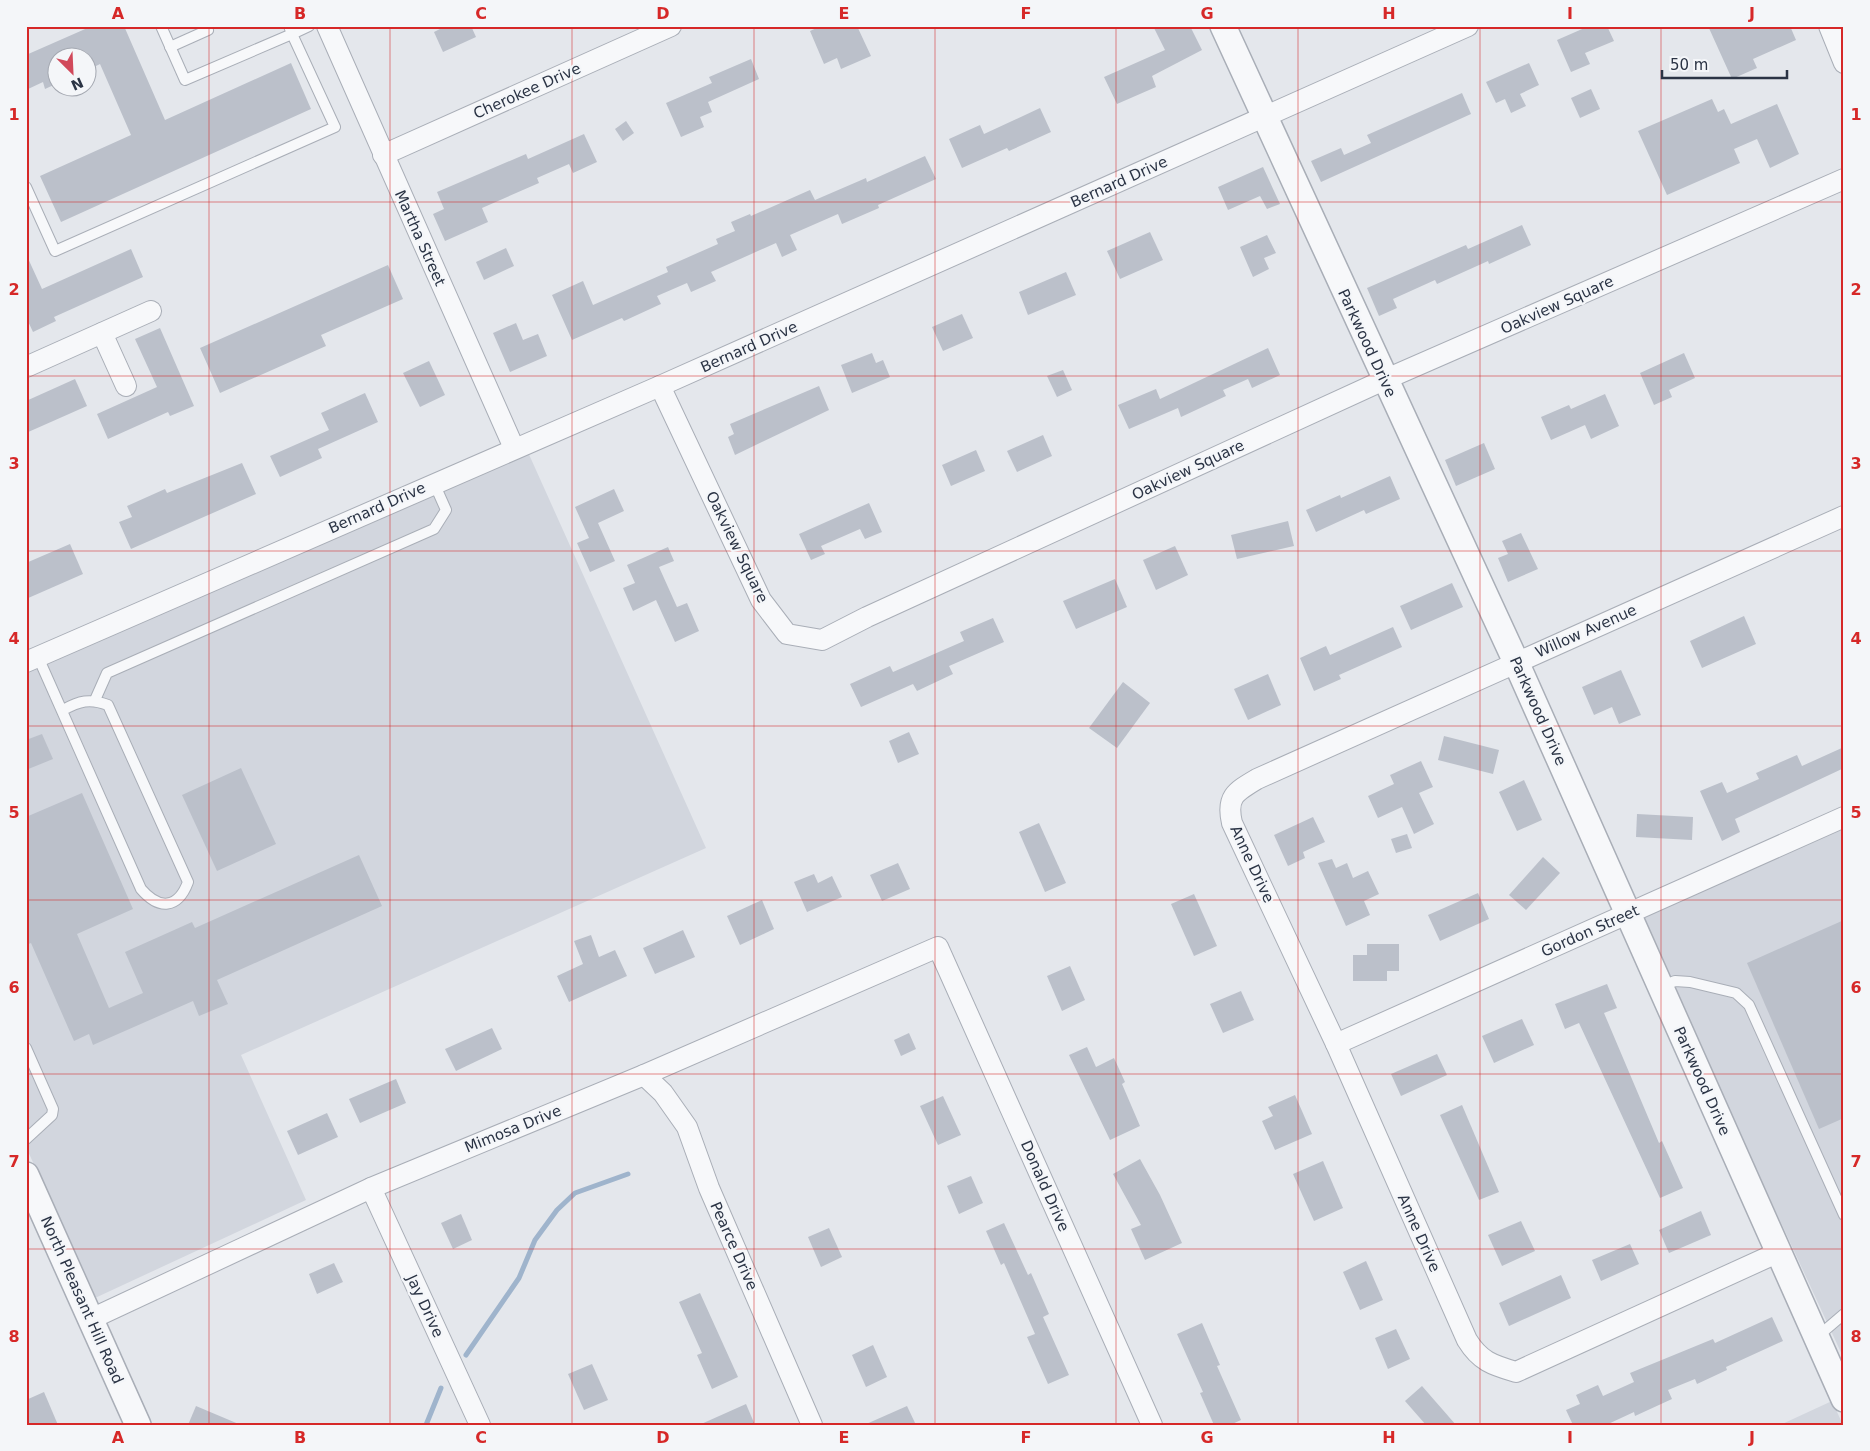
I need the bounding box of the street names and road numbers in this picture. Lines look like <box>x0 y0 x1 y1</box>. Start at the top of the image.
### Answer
street label: Cherokee Drive <box>471 59 583 123</box>
street label: Bernard Drive <box>1068 153 1170 211</box>
street label: Martha Street <box>391 187 449 289</box>
street label: Oakview Square <box>1498 272 1616 338</box>
street label: Parkwood Drive <box>1334 286 1400 400</box>
street label: Bernard Drive <box>698 318 800 376</box>
street label: Oakview Square <box>1129 436 1247 504</box>
street label: Bernard Drive <box>326 479 428 537</box>
street label: Oakview Square <box>702 488 772 606</box>
street label: Willow Avenue <box>1533 601 1639 661</box>
street label: Parkwood Drive <box>1506 654 1570 768</box>
street label: Anne Drive <box>1226 822 1278 906</box>
street label: Gordon Street <box>1538 901 1642 961</box>
street label: Parkwood Drive <box>1670 1024 1734 1138</box>
street label: Mimosa Drive <box>462 1101 564 1157</box>
street label: Donald Drive <box>1017 1138 1073 1234</box>
street label: Anne Drive <box>1394 1191 1444 1275</box>
street label: Pearce Drive <box>706 1199 762 1293</box>
street label: North Pleasant Hill Road <box>37 1213 127 1387</box>
street label: Jay Drive <box>402 1271 447 1340</box>

